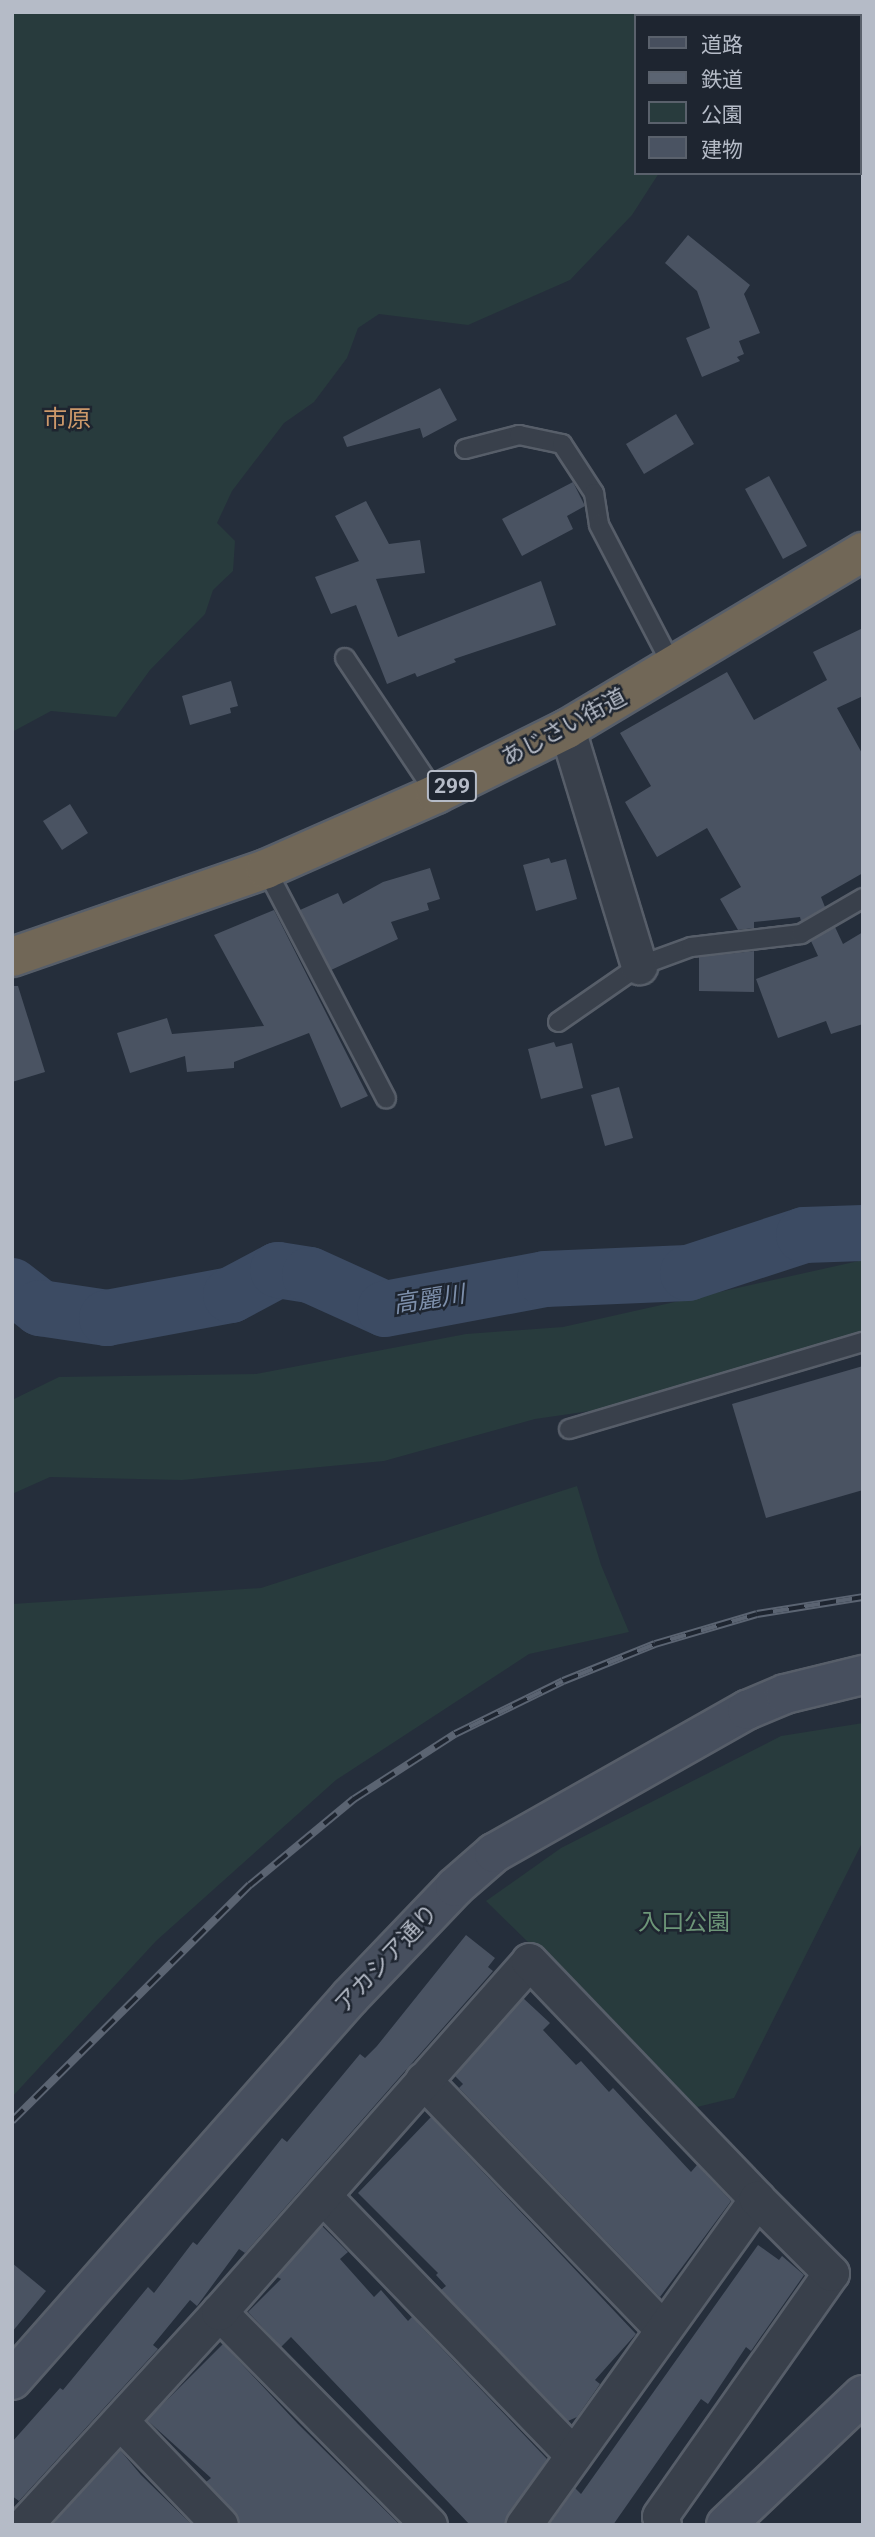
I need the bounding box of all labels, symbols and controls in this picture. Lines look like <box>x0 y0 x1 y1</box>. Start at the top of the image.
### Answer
legend <box>634 14 861 175</box>
text: 道路 <box>701 33 743 57</box>
text: 鉄道 <box>701 68 743 92</box>
text: 公園 <box>701 103 743 127</box>
text: 建物 <box>701 138 743 162</box>
district label: 市原 <box>43 406 91 434</box>
street label: あじさい街道 <box>497 683 631 773</box>
road number: 299 <box>426 768 478 804</box>
water label: 高麗川 <box>391 1280 467 1320</box>
street label: アカシア通り <box>330 1899 444 2019</box>
park label: 入口公園 <box>638 1909 730 1937</box>

